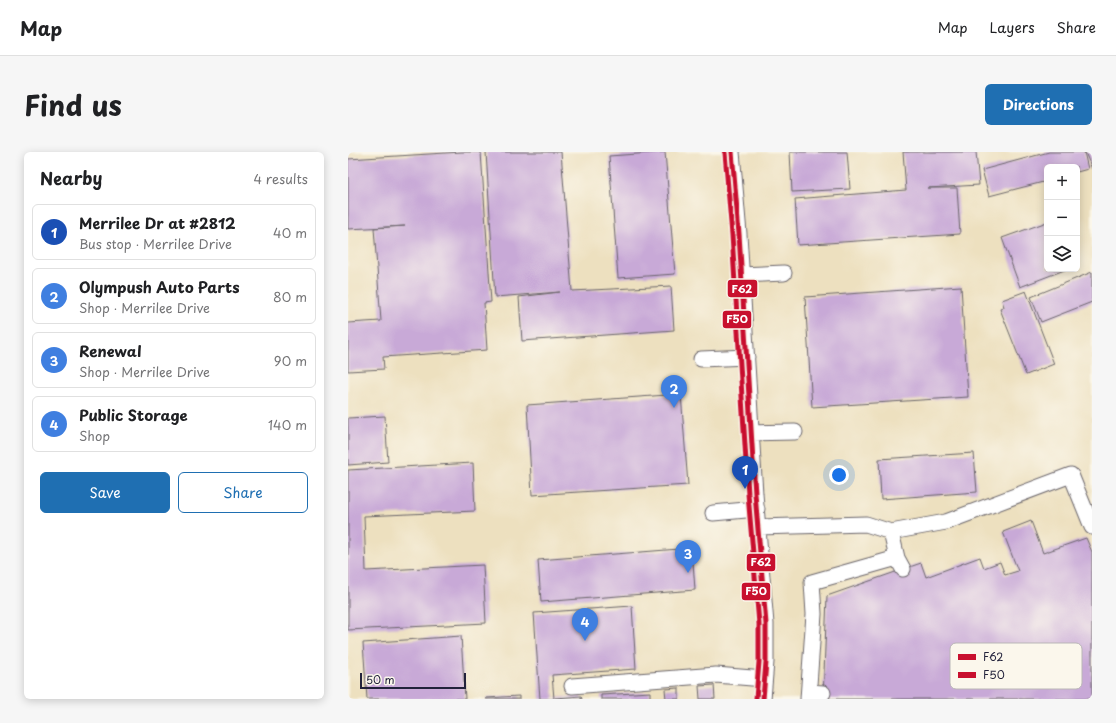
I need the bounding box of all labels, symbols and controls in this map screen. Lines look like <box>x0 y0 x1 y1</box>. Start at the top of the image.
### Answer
text: Map <box>20 14 62 42</box>
text: Map <box>938 17 968 38</box>
text: Layers <box>990 17 1035 38</box>
text: Share <box>1057 17 1096 38</box>
text: Find us <box>24 83 122 126</box>
button: Directions <box>985 84 1092 125</box>
map controls <box>1044 164 1080 272</box>
button: + <box>1044 164 1080 200</box>
text: Nearby <box>40 165 102 191</box>
text: 4 results <box>254 169 308 188</box>
button: − <box>1044 200 1080 236</box>
text: Merrilee Dr at #2812 <box>79 211 236 234</box>
text: 1 <box>51 223 57 242</box>
text: 40 m <box>273 223 307 242</box>
text: Bus stop · Merrilee Drive <box>79 234 232 253</box>
button: layers <box>1044 236 1080 272</box>
text: Olympush Auto Parts <box>79 275 240 298</box>
line badge: F62 <box>727 279 758 298</box>
text: F62 <box>732 280 752 297</box>
text: 2 <box>49 287 59 306</box>
text: 80 m <box>273 287 307 306</box>
text: Shop · Merrilee Drive <box>79 298 210 317</box>
line badge: F50 <box>722 310 752 329</box>
text: F50 <box>726 310 748 327</box>
text: Renewal <box>79 339 141 362</box>
text: 3 <box>50 351 58 370</box>
text: 90 m <box>274 351 307 370</box>
text: Shop · Merrilee Drive <box>79 362 210 381</box>
pin: 2 <box>661 375 687 408</box>
text: Public Storage <box>79 403 188 426</box>
text: 4 <box>50 415 58 434</box>
text: 140 m <box>268 415 307 434</box>
text: Shop <box>79 426 110 445</box>
pin: 1 <box>732 456 758 489</box>
your location <box>829 465 849 485</box>
button: Save <box>40 472 170 513</box>
button: Share <box>178 472 308 513</box>
pin: 3 <box>675 540 701 573</box>
line badge: F62 <box>746 553 776 572</box>
text: F62 <box>751 553 771 570</box>
line badge: F50 <box>741 582 771 601</box>
text: F50 <box>745 582 767 599</box>
pin: 4 <box>572 608 598 641</box>
legend <box>950 643 1082 689</box>
text: F62 <box>983 648 1003 665</box>
text: F50 <box>983 666 1005 683</box>
scale bar <box>360 671 466 690</box>
text: 50 m <box>366 671 395 688</box>

